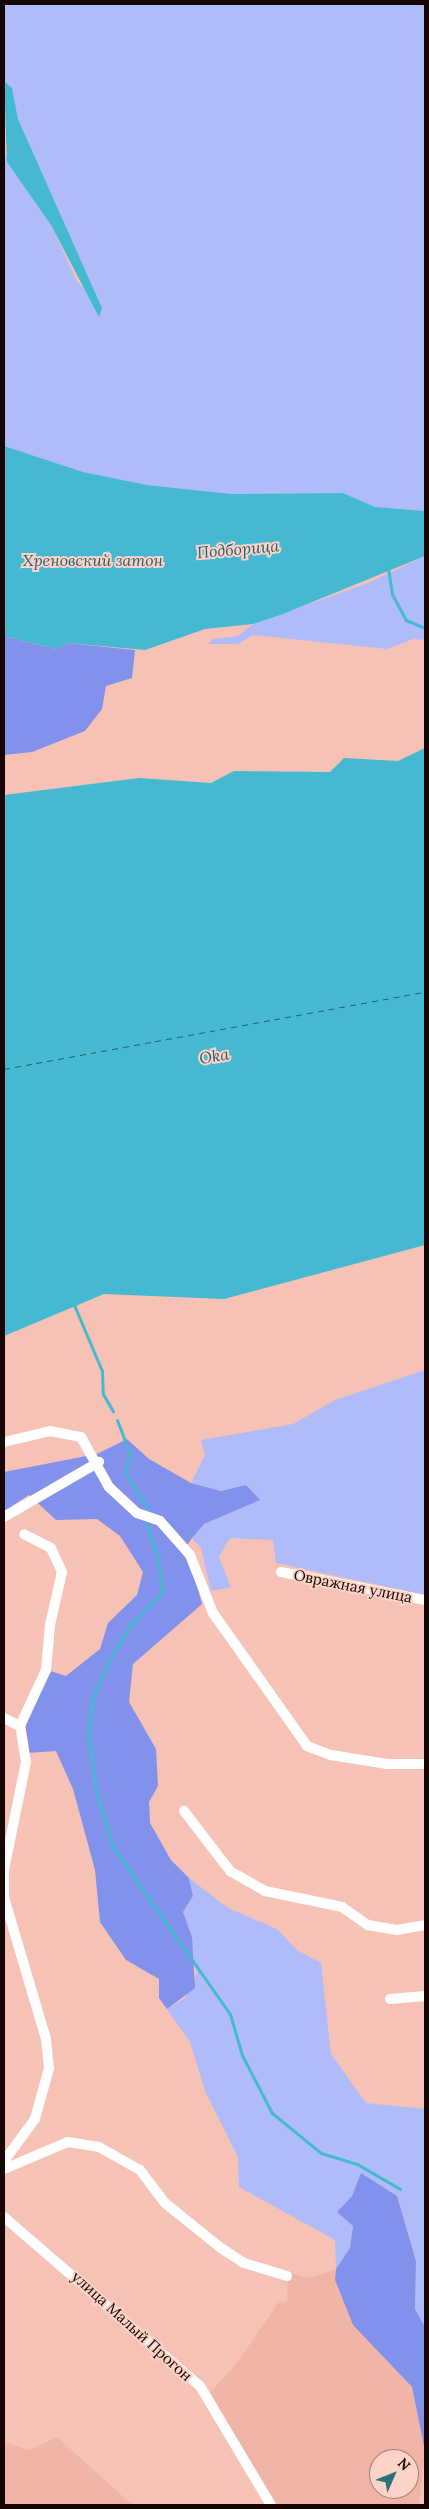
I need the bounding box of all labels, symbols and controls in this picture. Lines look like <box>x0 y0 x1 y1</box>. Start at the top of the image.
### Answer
water label: Подборица <box>196 536 280 562</box>
water label: Хреновский затон <box>23 550 163 570</box>
water label: Oka <box>198 1044 230 1068</box>
street label: Овражная улица <box>292 1566 414 1606</box>
street label: улица Малый Прогон <box>68 2267 196 2385</box>
north arrow <box>369 2449 419 2499</box>
text: N <box>394 2454 414 2474</box>

